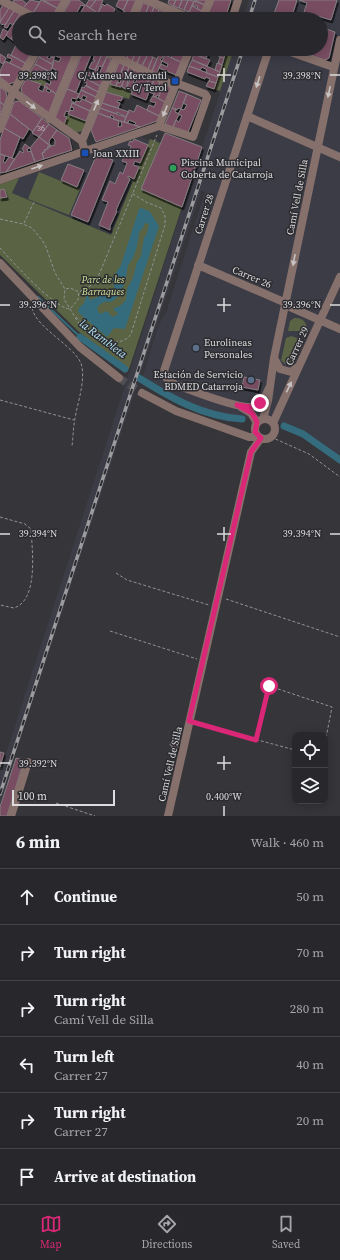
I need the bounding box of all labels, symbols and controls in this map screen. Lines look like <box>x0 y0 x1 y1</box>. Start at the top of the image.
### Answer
search box <box>12 12 328 56</box>
icon: search <box>26 23 48 45</box>
text: Search here <box>58 24 137 45</box>
text: 39.398°N <box>19 69 57 82</box>
place label: C/ Ateneu Mercantil - C/ Terol <box>78 69 167 94</box>
text: 39.398°N <box>283 69 321 82</box>
marker: C/ Ateneu Mercantil - C/ Terol <box>170 76 180 86</box>
one-way arrow <box>255 77 261 89</box>
one-way arrow <box>325 85 331 98</box>
one-way arrow <box>93 100 99 111</box>
one-way arrow <box>26 101 37 110</box>
one-way arrow <box>162 106 168 117</box>
house number: 36 <box>37 123 45 134</box>
place label: Joan XXIII <box>92 147 140 160</box>
marker: Joan XXIII <box>80 148 90 158</box>
place label: Piscina Municipal Coberta de Catarroja <box>181 156 274 181</box>
street label: Camí Vell de Silla <box>283 157 311 236</box>
marker: Piscina Municipal Coberta de Catarroja <box>168 163 178 173</box>
one-way arrow <box>31 164 43 170</box>
street label: Carrer 28 <box>191 192 217 236</box>
one-way arrow <box>291 254 297 266</box>
street label: Carrer 26 <box>230 263 274 291</box>
park label: Parc de les Barraques <box>81 273 125 298</box>
text: 39.396°N <box>19 298 57 311</box>
text: 39.396°N <box>283 298 321 311</box>
water label: la Rambleta <box>76 316 130 362</box>
street label: Carrer 29 <box>282 325 312 367</box>
place label: Eurolineas Personales <box>204 336 252 361</box>
marker: Eurolineas Personales <box>191 343 201 353</box>
place label: Estación de Servicio BDMED Catarroja <box>154 368 244 393</box>
marker: Estación de Servicio BDMED Catarroja <box>246 375 256 385</box>
one-way arrow <box>286 382 292 393</box>
route end <box>251 394 269 412</box>
text: 39.394°N <box>19 527 57 540</box>
text: 39.394°N <box>283 527 321 540</box>
route start <box>260 677 278 695</box>
street label: Camí Vell de Silla <box>155 724 185 803</box>
map controls <box>292 732 328 804</box>
button: locate <box>292 732 328 768</box>
text: 39.392°N <box>19 757 57 770</box>
button: layers <box>292 768 328 804</box>
scale bar <box>12 788 115 807</box>
text: 100 m <box>18 789 47 804</box>
text: 0.400°W <box>206 790 242 803</box>
text: 6 min <box>16 830 60 854</box>
text: Walk · 460 m <box>251 834 324 851</box>
icon: ahead <box>16 886 38 908</box>
text: Continue <box>54 886 117 907</box>
text: 50 m <box>296 888 324 905</box>
icon: right <box>16 942 38 964</box>
text: Turn right <box>54 942 126 963</box>
text: 70 m <box>296 944 324 961</box>
text: Turn right <box>54 990 126 1011</box>
icon: right <box>16 998 38 1020</box>
text: 280 m <box>290 1000 324 1017</box>
text: Camí Vell de Silla <box>54 1011 154 1028</box>
text: Turn left <box>54 1046 114 1067</box>
icon: left <box>16 1054 38 1076</box>
text: 40 m <box>296 1056 324 1073</box>
text: Carrer 27 <box>54 1067 108 1084</box>
text: Turn right <box>54 1102 126 1123</box>
icon: right <box>16 1110 38 1132</box>
text: 20 m <box>296 1112 324 1129</box>
text: Carrer 27 <box>54 1123 108 1140</box>
icon: arrive <box>16 1166 38 1188</box>
text: Arrive at destination <box>54 1166 196 1187</box>
tab: Map <box>40 1213 62 1252</box>
tab: Directions <box>141 1213 192 1252</box>
tab: Saved <box>272 1213 300 1252</box>

